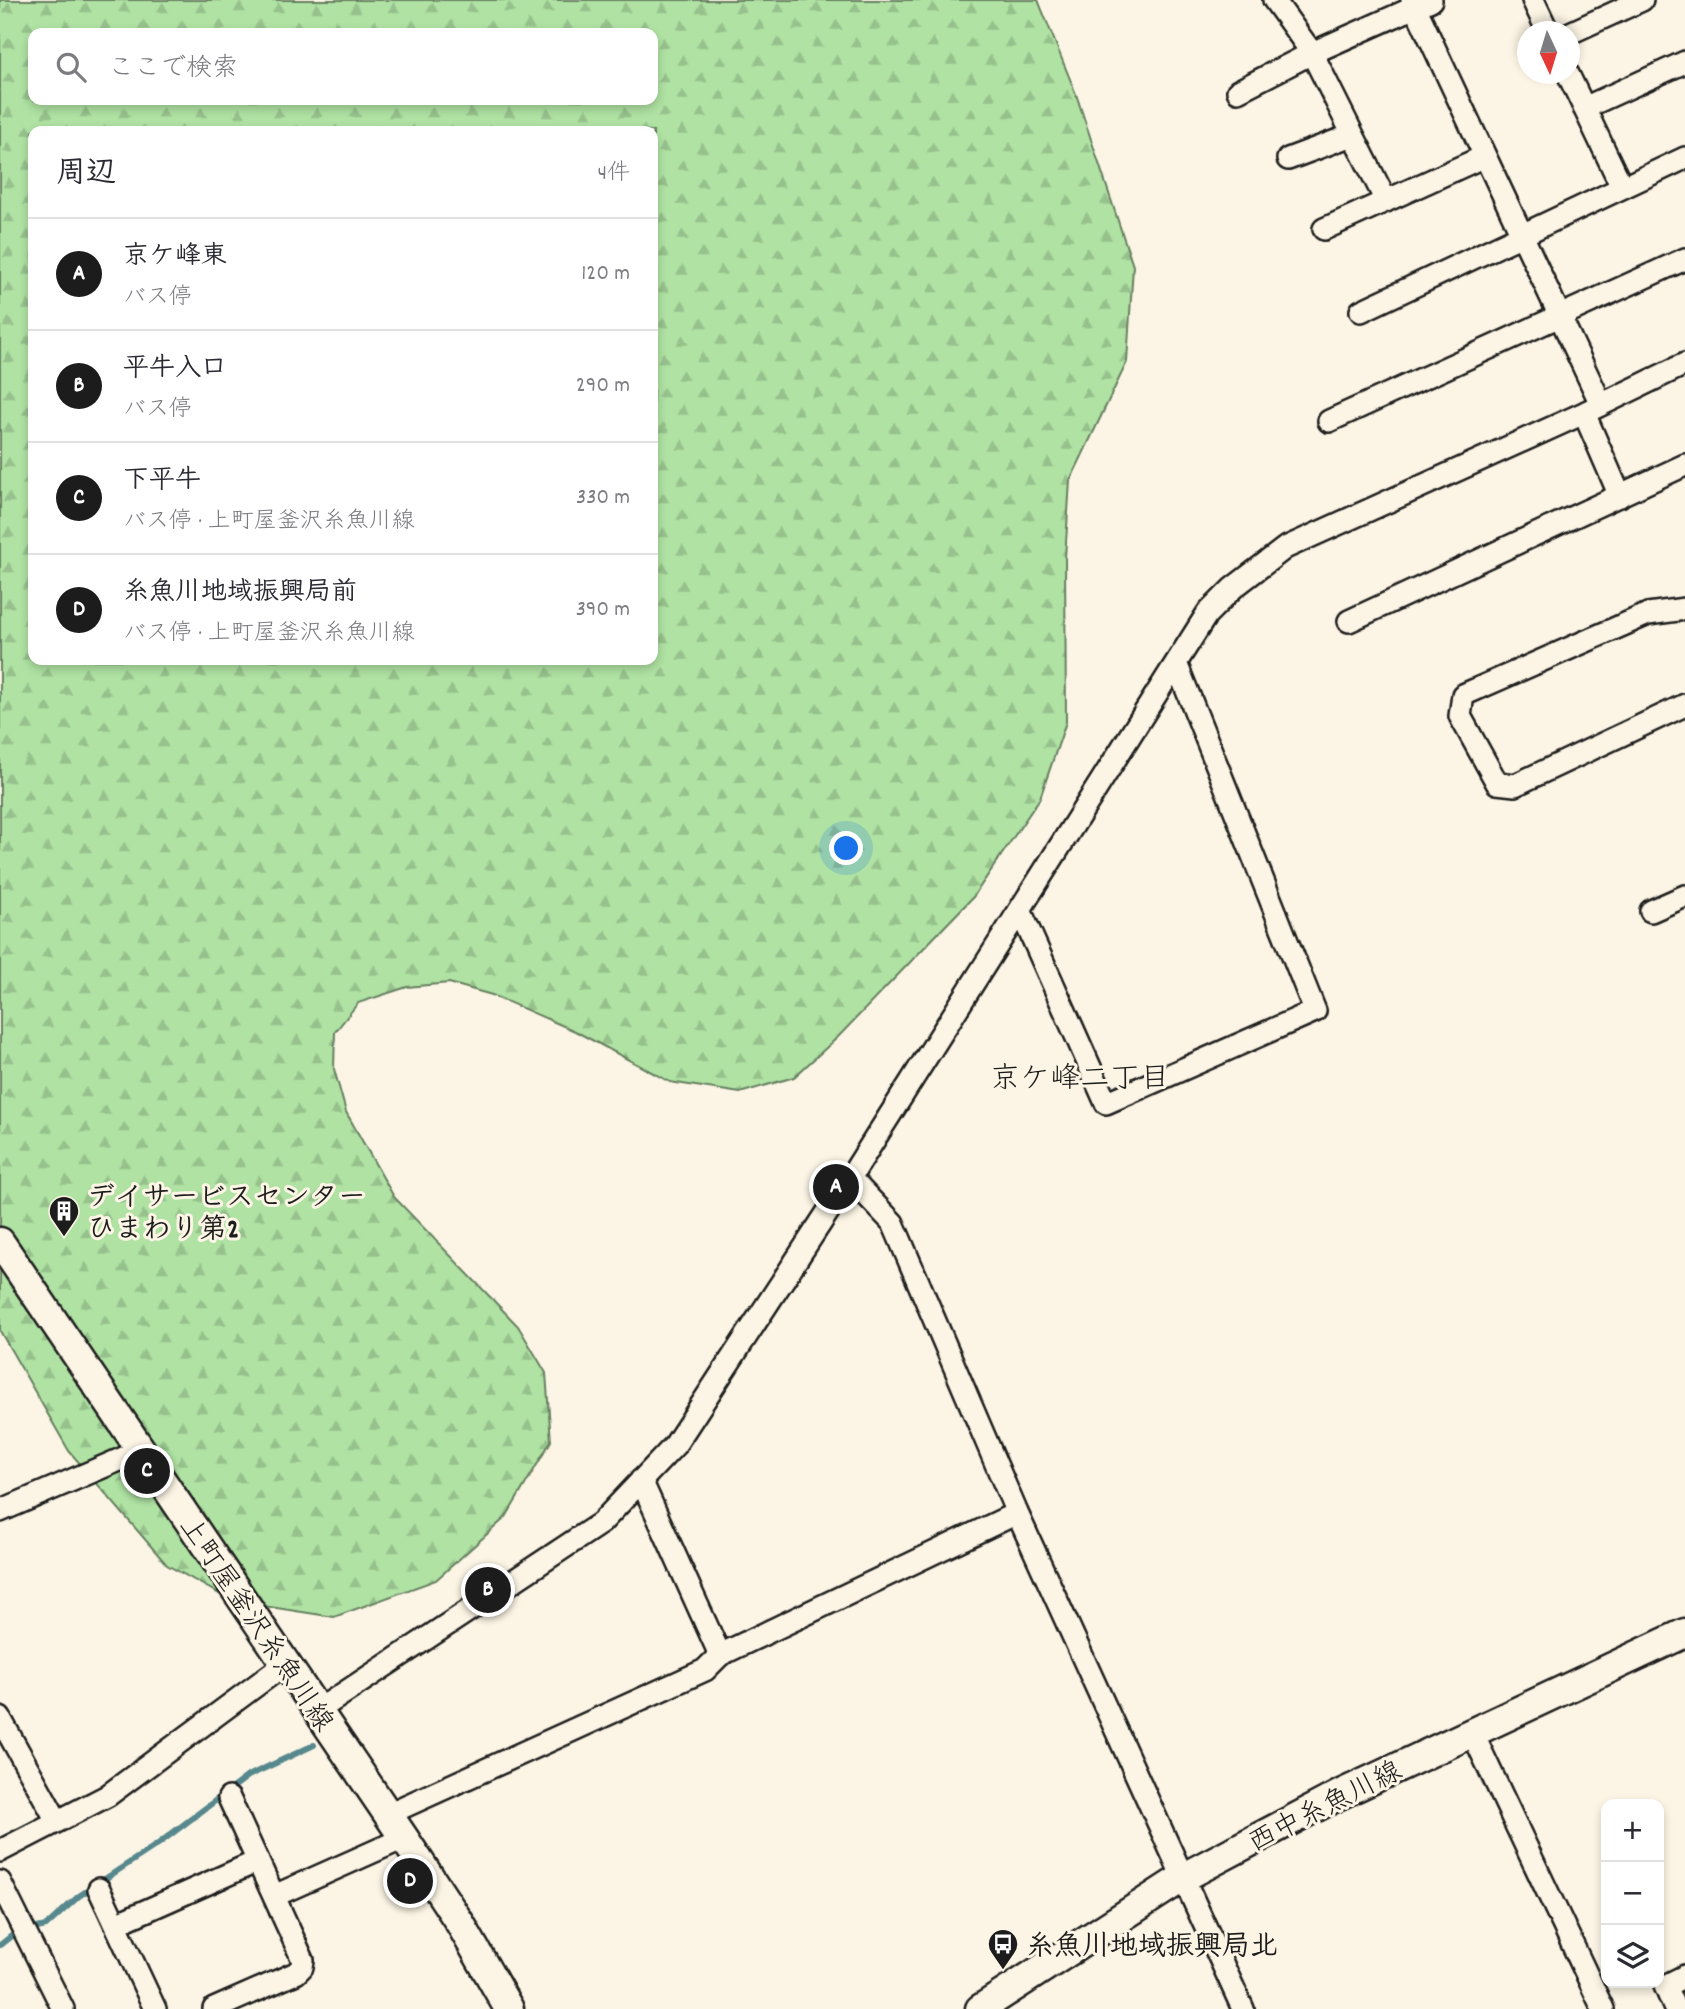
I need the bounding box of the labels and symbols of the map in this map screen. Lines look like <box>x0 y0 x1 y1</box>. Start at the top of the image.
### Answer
north arrow <box>1517 21 1580 84</box>
your location <box>829 831 863 865</box>
district label: 京ケ峰二丁目 <box>990 1060 1170 1103</box>
pin: A <box>813 1161 859 1213</box>
place label: デイサービスセンター ひまわり第2 <box>87 1180 366 1252</box>
building icon: デイサービスセンター ひまわり第2 <box>47 1194 81 1238</box>
pin: C <box>124 1445 170 1497</box>
street label: 上町屋釜沢糸魚川線 <box>167 1510 341 1741</box>
pin: B <box>465 1564 511 1616</box>
street label: 西中糸魚川線 <box>1242 1753 1410 1865</box>
pin: D <box>387 1855 433 1907</box>
bus stop icon: 糸魚川地域振興局北 <box>986 1927 1020 1971</box>
place label: 糸魚川地域振興局北 <box>1026 1929 1278 1969</box>

